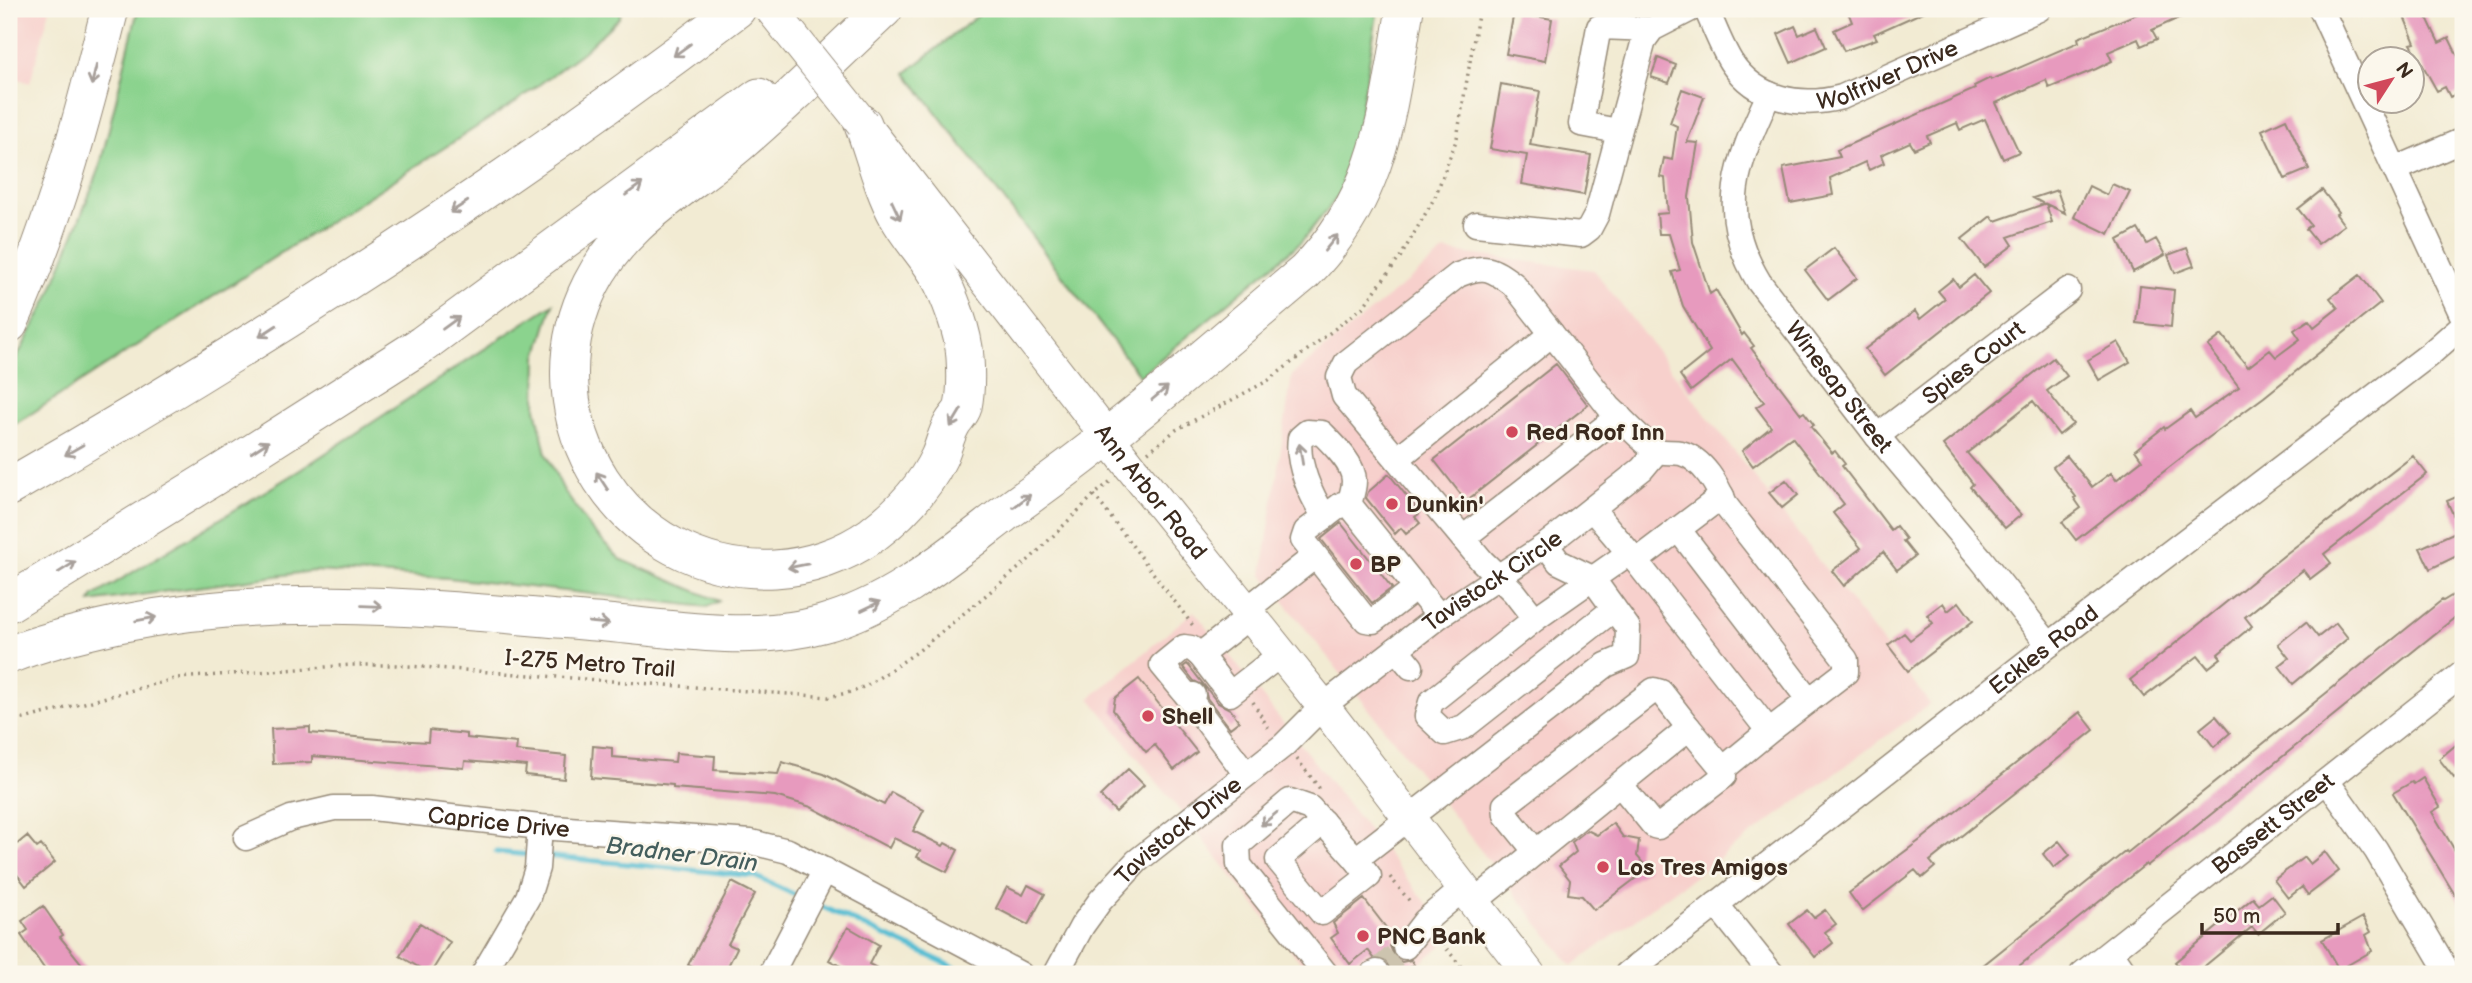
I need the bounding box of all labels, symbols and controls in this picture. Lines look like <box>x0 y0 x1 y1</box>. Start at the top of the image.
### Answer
street label: Wolfriver Drive <box>1815 34 1962 116</box>
one-way arrow <box>673 43 692 57</box>
north arrow <box>2356 46 2426 116</box>
text: N <box>2390 58 2417 83</box>
one-way arrow <box>87 63 100 86</box>
one-way arrow <box>624 182 643 196</box>
one-way arrow <box>890 199 903 221</box>
one-way arrow <box>449 200 469 214</box>
one-way arrow <box>1323 235 1338 253</box>
street label: Spies Court <box>1917 315 2031 411</box>
one-way arrow <box>441 316 460 330</box>
street label: Winesap Street <box>1779 316 1898 459</box>
one-way arrow <box>259 325 279 339</box>
one-way arrow <box>1151 385 1169 401</box>
one-way arrow <box>949 408 963 428</box>
street label: Ann Arbor Road <box>1088 419 1213 565</box>
place label: Red Roof Inn <box>1526 419 1665 447</box>
marker: Red Roof Inn <box>1504 424 1520 440</box>
one-way arrow <box>250 440 270 454</box>
one-way arrow <box>64 443 84 457</box>
one-way arrow <box>1294 443 1307 466</box>
one-way arrow <box>595 472 610 491</box>
place label: Dunkin' <box>1406 491 1483 519</box>
one-way arrow <box>1012 494 1031 509</box>
marker: Dunkin' <box>1384 496 1400 512</box>
street label: Tavistock Circle <box>1418 525 1568 638</box>
place label: BP <box>1370 551 1401 579</box>
marker: BP <box>1348 556 1364 572</box>
one-way arrow <box>56 560 76 574</box>
one-way arrow <box>788 560 810 573</box>
one-way arrow <box>360 599 383 612</box>
one-way arrow <box>860 599 881 613</box>
street label: Eckles Road <box>1984 599 2104 701</box>
one-way arrow <box>134 612 156 625</box>
one-way arrow <box>587 617 610 630</box>
street label: I-275 Metro Trail <box>504 644 676 684</box>
place label: Shell <box>1162 703 1213 731</box>
marker: Shell <box>1140 708 1156 724</box>
street label: Bassett Street <box>2206 767 2340 881</box>
street label: Tavistock Drive <box>1109 771 1247 891</box>
street label: Caprice Drive <box>426 801 571 844</box>
one-way arrow <box>1260 811 1278 827</box>
water label: Bradner Drain <box>604 831 760 878</box>
place label: Los Tres Amigos <box>1617 854 1788 882</box>
marker: Los Tres Amigos <box>1595 859 1611 875</box>
scale bar <box>2202 892 2339 936</box>
text: 50 m <box>2213 904 2260 929</box>
place label: PNC Bank <box>1377 923 1486 951</box>
marker: PNC Bank <box>1355 928 1371 944</box>

